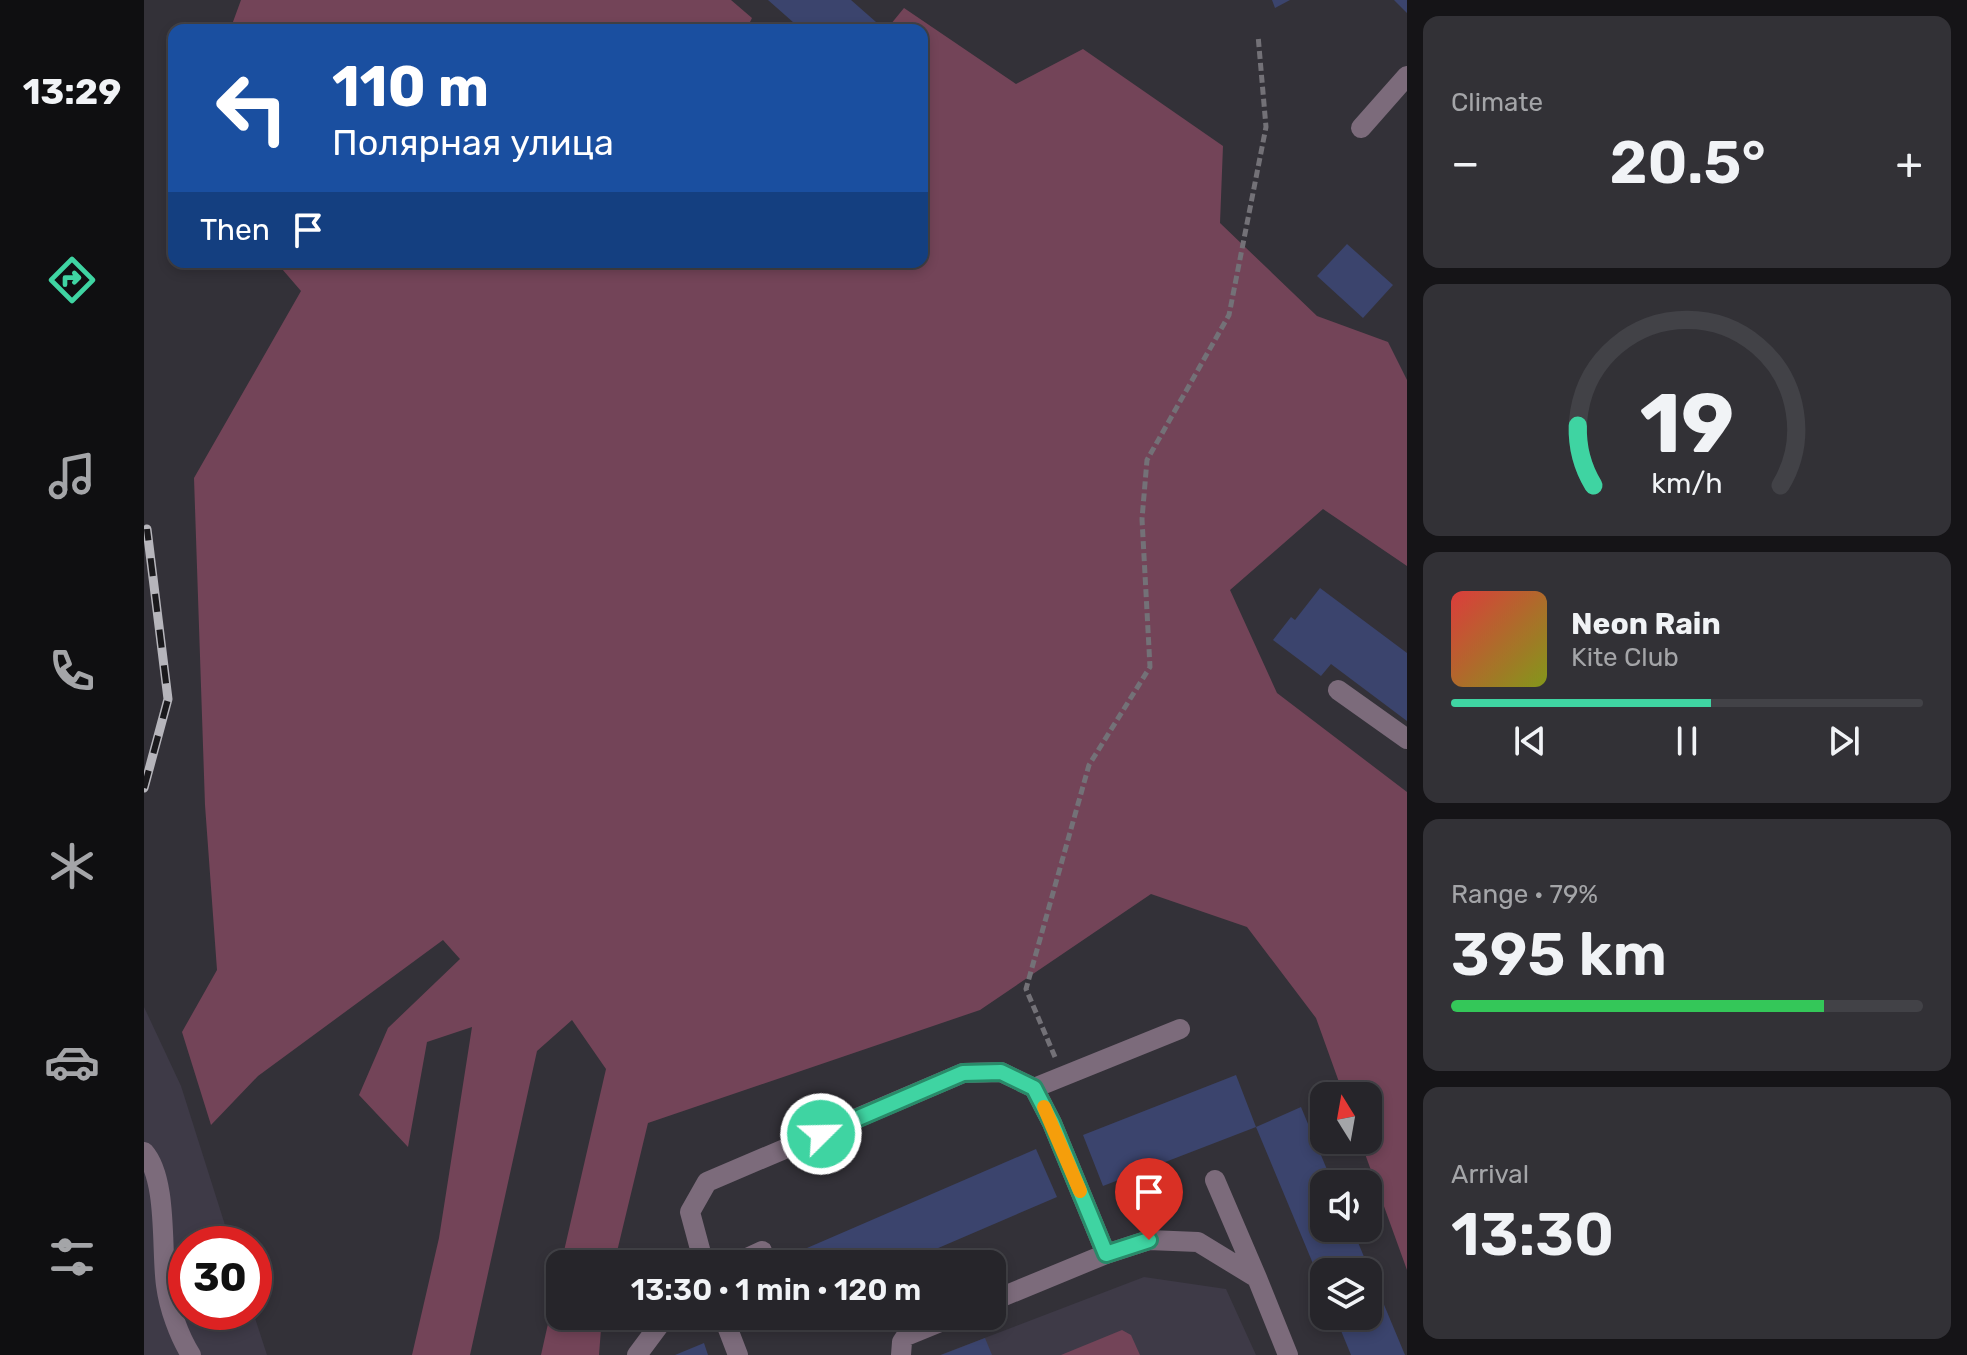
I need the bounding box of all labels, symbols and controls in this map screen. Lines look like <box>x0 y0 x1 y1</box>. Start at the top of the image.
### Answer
text: 110 m <box>332 54 489 120</box>
icon: left <box>200 56 304 160</box>
text: 13:29 <box>23 70 121 113</box>
text: Climate <box>1451 87 1543 118</box>
text: Полярная улица <box>332 121 614 164</box>
text: 20.5° <box>1609 127 1766 198</box>
text: − <box>1451 137 1480 189</box>
text: + <box>1896 137 1923 189</box>
icon: arrive <box>286 208 330 252</box>
text: Then <box>200 212 270 248</box>
icon: directions <box>44 252 100 308</box>
text: 19 <box>1640 373 1734 472</box>
icon: music <box>44 448 100 504</box>
text: km/h <box>1651 466 1723 500</box>
text: Neon Rain <box>1571 606 1721 642</box>
text: Kite Club <box>1571 642 1679 673</box>
icon: phone <box>44 643 100 699</box>
icon: previous <box>1508 719 1552 763</box>
icon: pause <box>1665 719 1709 763</box>
icon: next <box>1822 719 1866 763</box>
icon: climate <box>44 838 100 894</box>
text: Range · 79% <box>1451 879 1598 910</box>
text: 395 km <box>1451 919 1667 990</box>
icon: car <box>44 1034 100 1090</box>
north arrow <box>1310 1082 1382 1154</box>
map controls <box>1310 1082 1382 1330</box>
position arrow <box>779 1092 863 1176</box>
pin <box>1115 1158 1183 1240</box>
text: Arrival <box>1451 1159 1529 1190</box>
icon: arrive <box>1127 1170 1171 1214</box>
button: sound <box>1310 1170 1382 1242</box>
text: 13:30 <box>1451 1199 1614 1270</box>
speed limit sign: 30 <box>168 1226 272 1330</box>
icon: filters <box>44 1229 100 1285</box>
button: layers <box>1310 1258 1382 1330</box>
text: 13:30 · 1 min · 120 m <box>631 1272 921 1308</box>

